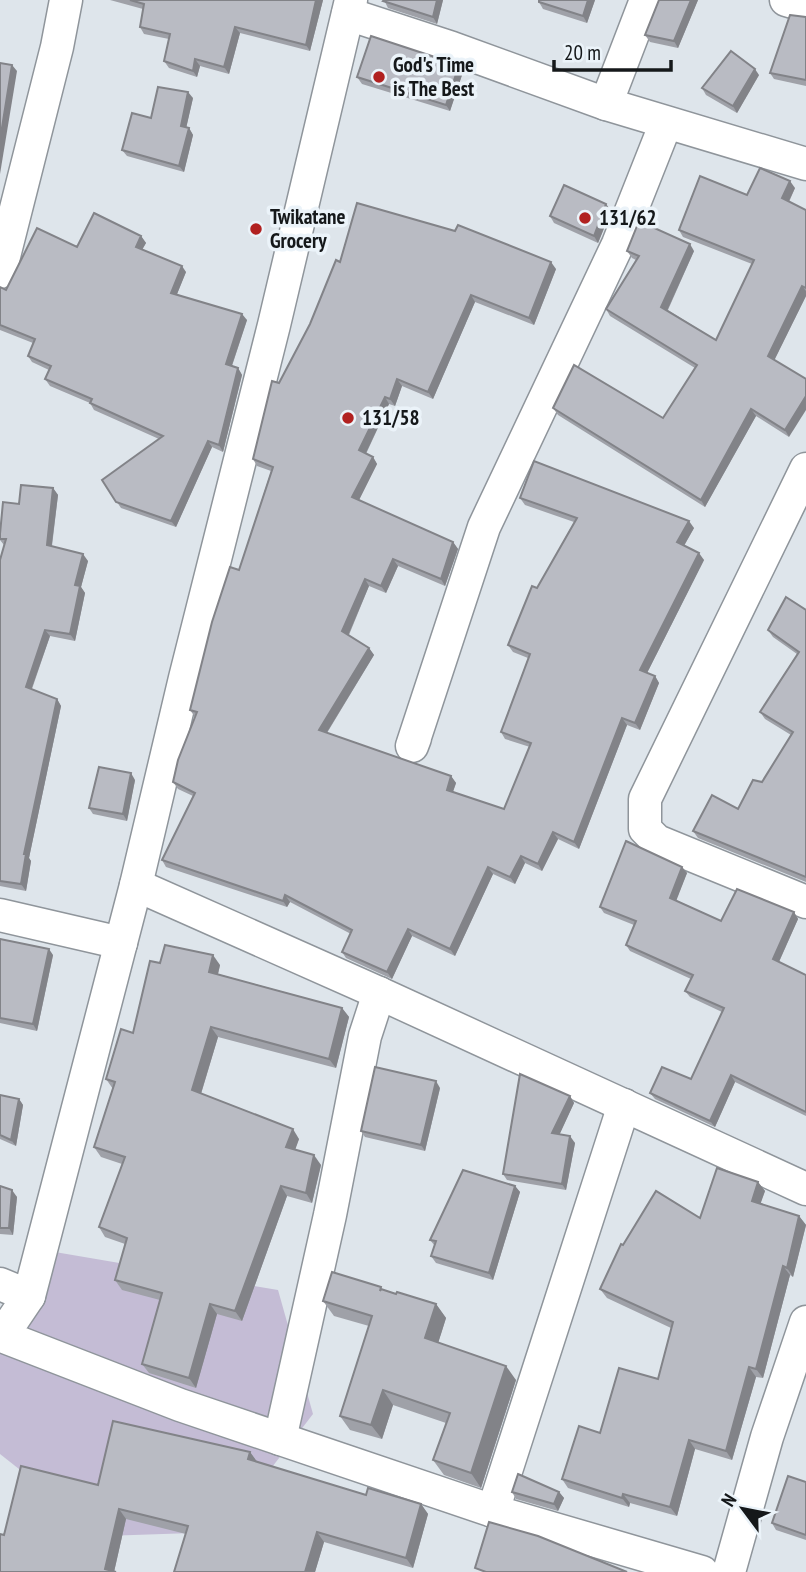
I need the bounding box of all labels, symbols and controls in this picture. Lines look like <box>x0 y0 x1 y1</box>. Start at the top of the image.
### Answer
scale bar <box>554 28 671 72</box>
text: 20 m <box>564 39 601 66</box>
place label: God's Time is The Best <box>393 51 474 102</box>
marker: God's Time is The Best <box>371 69 387 85</box>
place label: Twikatane Grocery <box>270 203 346 254</box>
place label: 131/62 <box>599 204 657 231</box>
marker: 131/62 <box>577 210 593 226</box>
marker: Twikatane Grocery <box>248 221 264 237</box>
place label: 131/58 <box>362 404 420 431</box>
marker: 131/58 <box>340 410 356 426</box>
north arrow <box>708 1474 778 1544</box>
text: N <box>716 1489 741 1511</box>

